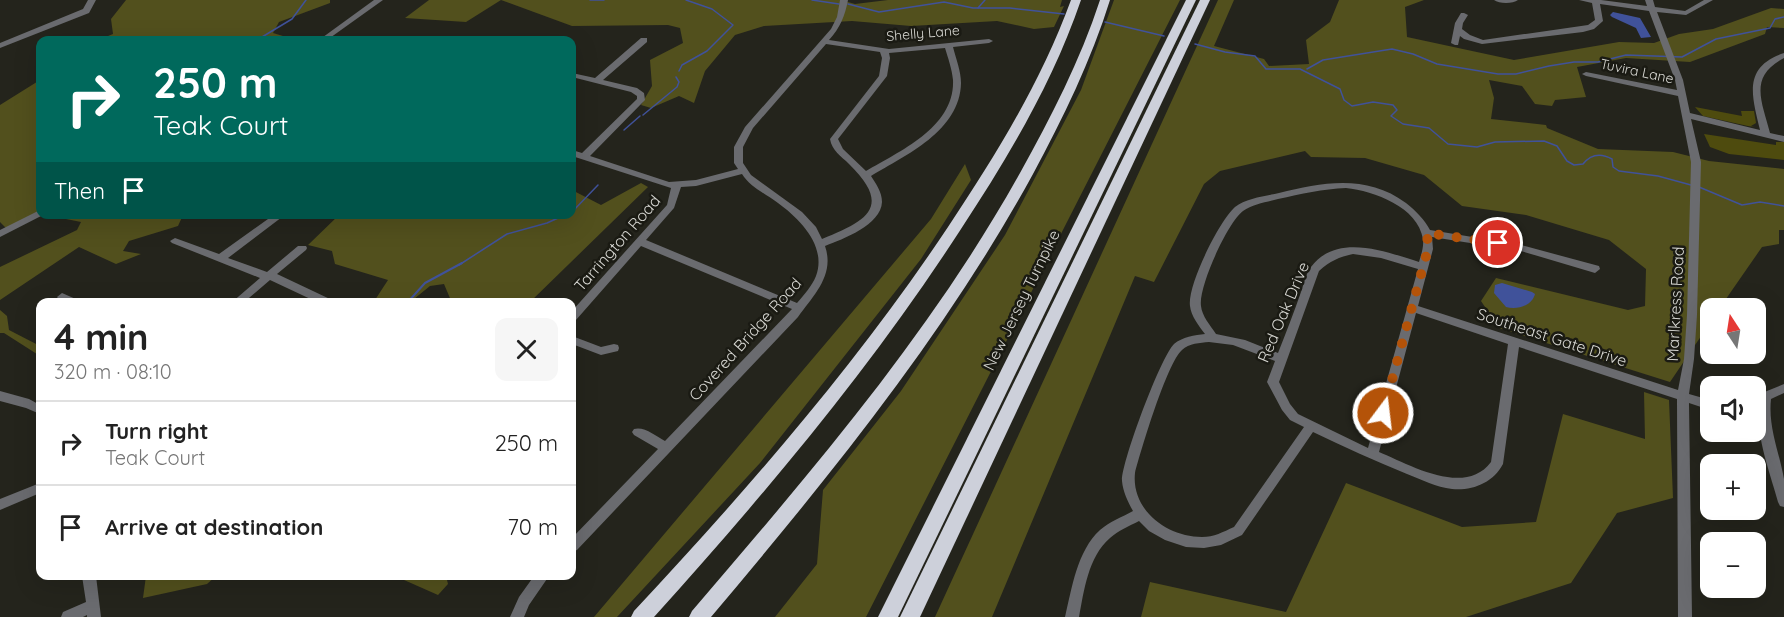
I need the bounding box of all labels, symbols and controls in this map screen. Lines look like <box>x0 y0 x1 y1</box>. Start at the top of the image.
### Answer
street label: Shelly Lane <box>886 21 961 45</box>
street label: Tuvira Lane <box>1599 54 1675 88</box>
text: 250 m <box>153 56 277 109</box>
icon: right <box>54 60 132 138</box>
text: Teak Court <box>153 108 288 142</box>
icon: arrive <box>117 174 150 207</box>
text: Then <box>54 177 105 205</box>
street label: Tarrington Road <box>570 191 664 295</box>
pin <box>1472 217 1523 268</box>
street label: New Jersey Turnpike <box>978 226 1064 374</box>
icon: arrive <box>1481 226 1514 259</box>
street label: Marlkress Road <box>1662 246 1688 362</box>
street label: Red Oak Drive <box>1253 259 1313 365</box>
street label: Covered Bridge Road <box>684 273 806 405</box>
north arrow <box>1700 298 1766 364</box>
map controls <box>1700 298 1766 598</box>
street label: Southeast Gate Drive <box>1474 303 1630 371</box>
text: 4 min <box>54 314 148 359</box>
button: close <box>495 318 558 381</box>
text: 320 m · 08:10 <box>54 359 172 384</box>
button: sound <box>1700 376 1766 442</box>
position arrow <box>1351 381 1415 445</box>
text: Turn right <box>105 417 209 445</box>
icon: right <box>54 427 87 460</box>
text: 250 m <box>495 429 558 457</box>
text: Teak Court <box>105 445 205 470</box>
button: + <box>1700 454 1766 520</box>
icon: arrive <box>54 511 87 544</box>
text: Arrive at destination <box>105 513 323 541</box>
text: 70 m <box>508 513 558 541</box>
button: − <box>1700 532 1766 598</box>

